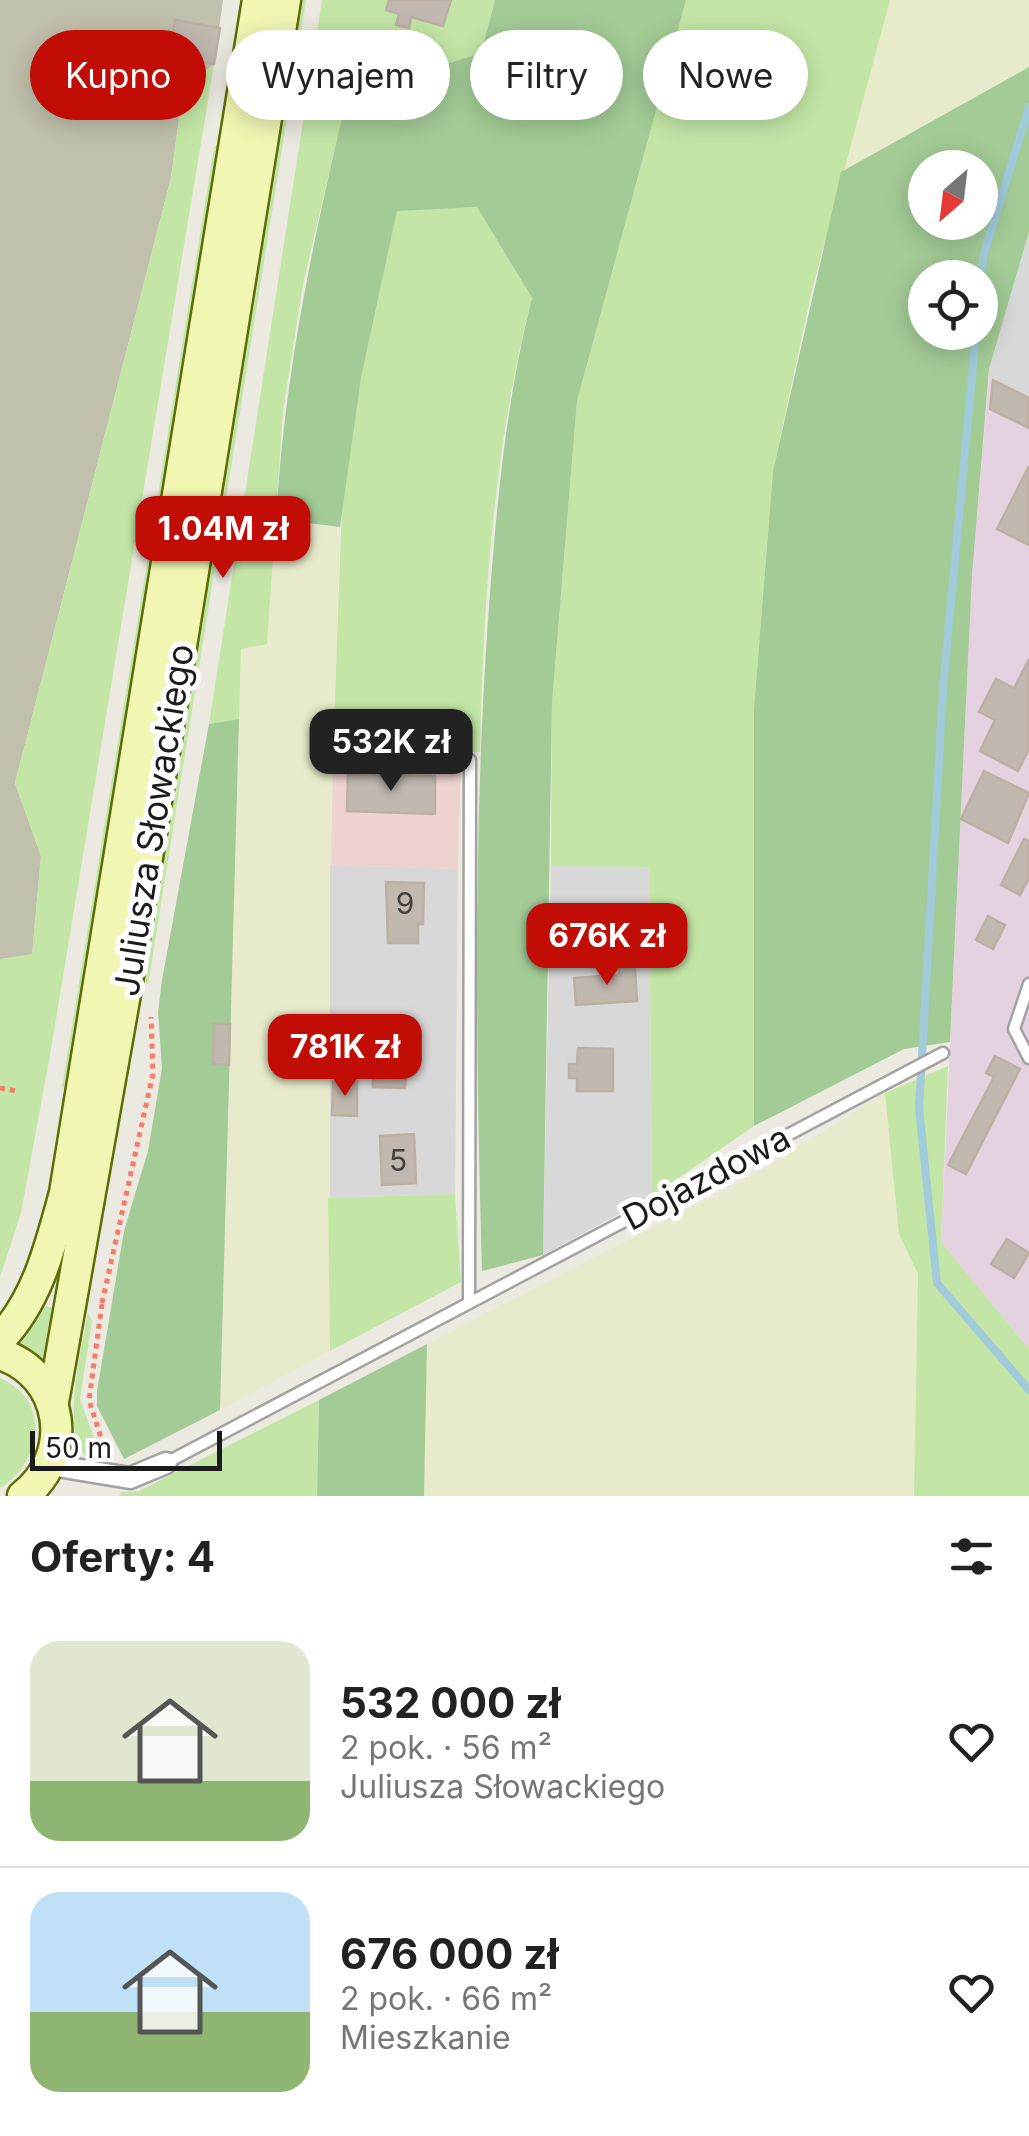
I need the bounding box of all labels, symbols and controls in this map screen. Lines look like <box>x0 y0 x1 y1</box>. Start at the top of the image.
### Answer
chip: Kupno <box>30 30 206 120</box>
chip: Wynajem <box>226 30 450 120</box>
chip: Filtry <box>470 30 623 120</box>
chip: Nowe <box>643 30 808 120</box>
north arrow <box>908 150 998 240</box>
map controls <box>908 150 998 350</box>
button: locate <box>908 260 998 350</box>
pin: 1.04M zł <box>120 496 326 581</box>
text: 1.04M zł <box>157 509 289 548</box>
street label: Juliusza Słowackiego <box>104 641 202 999</box>
pin: 532K zł <box>299 709 483 794</box>
text: 532K zł <box>332 722 450 761</box>
house number: 9 <box>396 885 414 921</box>
pin: 676K zł <box>515 903 699 988</box>
text: 676K zł <box>548 916 666 955</box>
pin: 781K zł <box>253 1014 437 1099</box>
text: 781K zł <box>290 1027 400 1066</box>
street label: Dojazdowa <box>615 1115 797 1239</box>
house number: 5 <box>389 1142 407 1178</box>
scale bar <box>30 1426 222 1470</box>
text: 50 m <box>45 1431 112 1465</box>
icon: filters <box>944 1529 999 1584</box>
text: Oferty: 4 <box>30 1531 215 1582</box>
text: 532 000 zł <box>340 1677 561 1728</box>
icon: home <box>110 1681 230 1801</box>
icon: heart <box>944 1714 999 1769</box>
text: 2 pok. · 56 m² <box>340 1728 552 1767</box>
text: Juliusza Słowackiego <box>340 1767 665 1806</box>
text: 676 000 zł <box>340 1928 559 1979</box>
icon: home <box>110 1932 230 2052</box>
icon: heart <box>944 1965 999 2020</box>
text: 2 pok. · 66 m² <box>340 1979 552 2018</box>
text: Mieszkanie <box>340 2018 511 2057</box>

